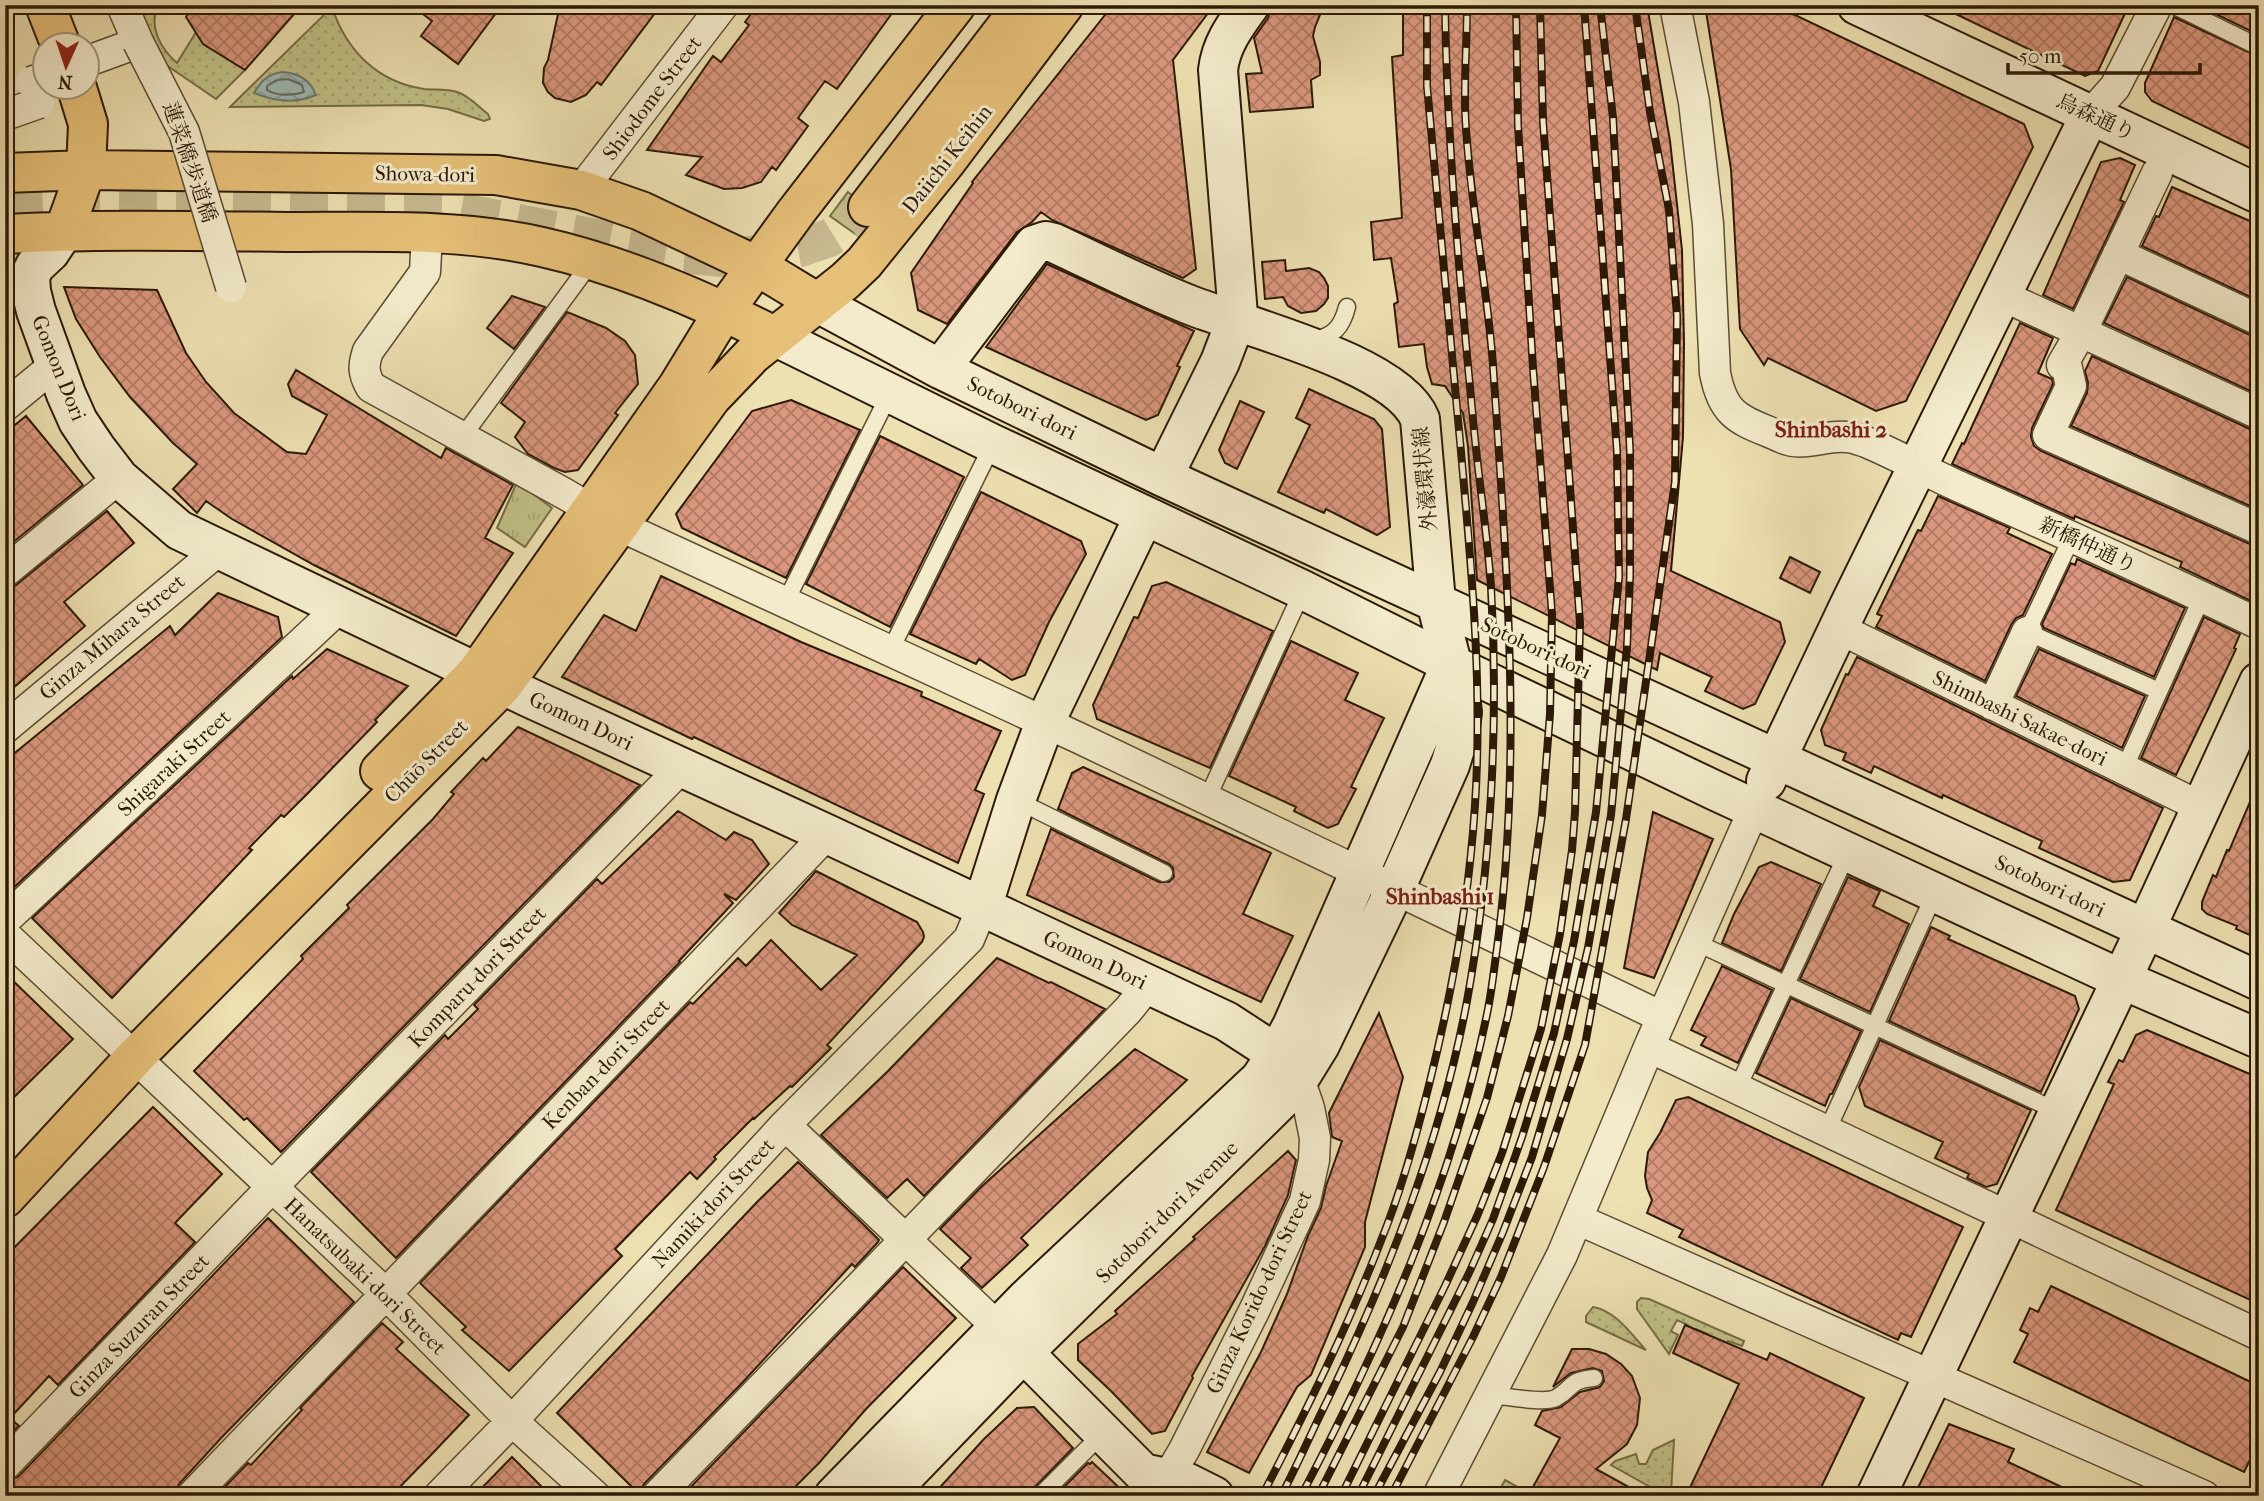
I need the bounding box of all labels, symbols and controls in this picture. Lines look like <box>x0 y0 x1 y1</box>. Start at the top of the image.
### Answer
street label: Shiodome Street <box>598 31 707 165</box>
north arrow <box>32 32 102 102</box>
scale bar <box>2008 32 2201 76</box>
text: 50 m <box>2019 44 2062 68</box>
text: N <box>57 71 73 93</box>
street label: 烏森通り <box>2053 88 2139 146</box>
street label: 蓮菜橋歩道橋 <box>158 99 222 225</box>
street label: Daiichi Keihin <box>897 100 997 218</box>
street label: Showa-dori <box>375 161 475 187</box>
street label: Gomon Dori <box>27 312 91 424</box>
street label: Sotobori-dori <box>963 371 1081 445</box>
district label: Shinbashi 2 <box>1775 416 1887 443</box>
street label: 外濠環状線 <box>1408 426 1442 532</box>
street label: 新橋仲通り <box>2035 512 2141 578</box>
street label: Ginza Mihara Street <box>34 569 190 705</box>
street label: Sotobori-dori <box>1477 612 1595 684</box>
street label: Shimbashi Sakae-dori <box>1929 665 2111 771</box>
street label: Gomon Dori <box>525 687 637 755</box>
street label: Shigaraki Street <box>113 704 236 821</box>
street label: Chūō Street <box>379 714 473 808</box>
street label: Sotobori-dori <box>1991 850 2109 922</box>
district label: Shinbashi 1 <box>1386 883 1494 910</box>
street label: Komparu-dori Street <box>403 901 551 1053</box>
street label: Gomon Dori <box>1039 926 1151 994</box>
street label: Kenban-dori Street <box>537 993 675 1134</box>
street label: Namiki-dori Street <box>647 1133 780 1273</box>
street label: Sotobori-dori Avenue <box>1091 1136 1243 1288</box>
street label: Ginza Korido-dori Street <box>1201 1186 1317 1398</box>
street label: Hanatsubaki-dori Street <box>279 1193 451 1360</box>
street label: Ginza Suzuran Street <box>64 1248 214 1403</box>

